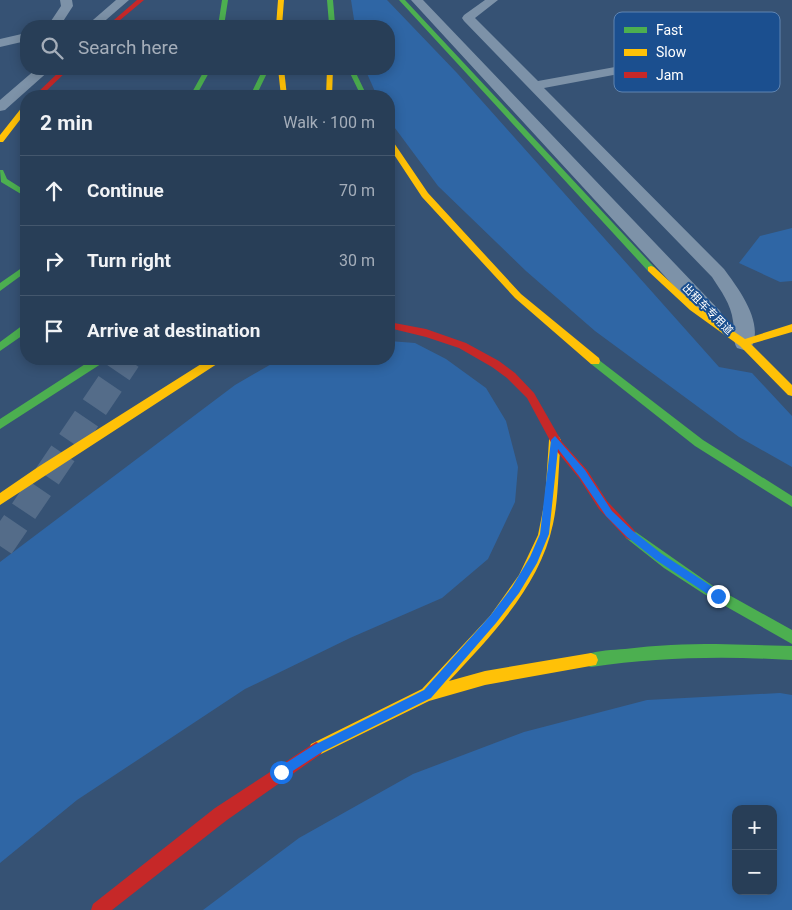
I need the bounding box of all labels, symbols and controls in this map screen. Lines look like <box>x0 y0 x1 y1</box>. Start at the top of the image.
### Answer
legend <box>614 12 780 92</box>
search box <box>20 20 395 75</box>
text: Fast <box>656 22 683 38</box>
icon: search <box>38 34 66 62</box>
text: Search here <box>78 36 178 59</box>
text: Slow <box>656 44 687 60</box>
text: Jam <box>656 67 684 83</box>
text: 2 min <box>40 111 93 135</box>
text: Walk · 100 m <box>283 113 375 132</box>
icon: ahead <box>40 177 68 205</box>
text: Continue <box>87 179 164 202</box>
text: 70 m <box>339 181 375 200</box>
icon: right <box>40 247 68 275</box>
text: Turn right <box>87 249 171 272</box>
text: 30 m <box>339 251 375 270</box>
street label: 出租车专用道 <box>680 281 736 337</box>
icon: arrive <box>40 317 68 345</box>
text: Arrive at destination <box>87 319 260 342</box>
route end <box>707 585 730 608</box>
route start <box>270 761 293 784</box>
map controls <box>732 805 777 895</box>
button: + <box>732 805 777 850</box>
button: − <box>732 850 777 895</box>

